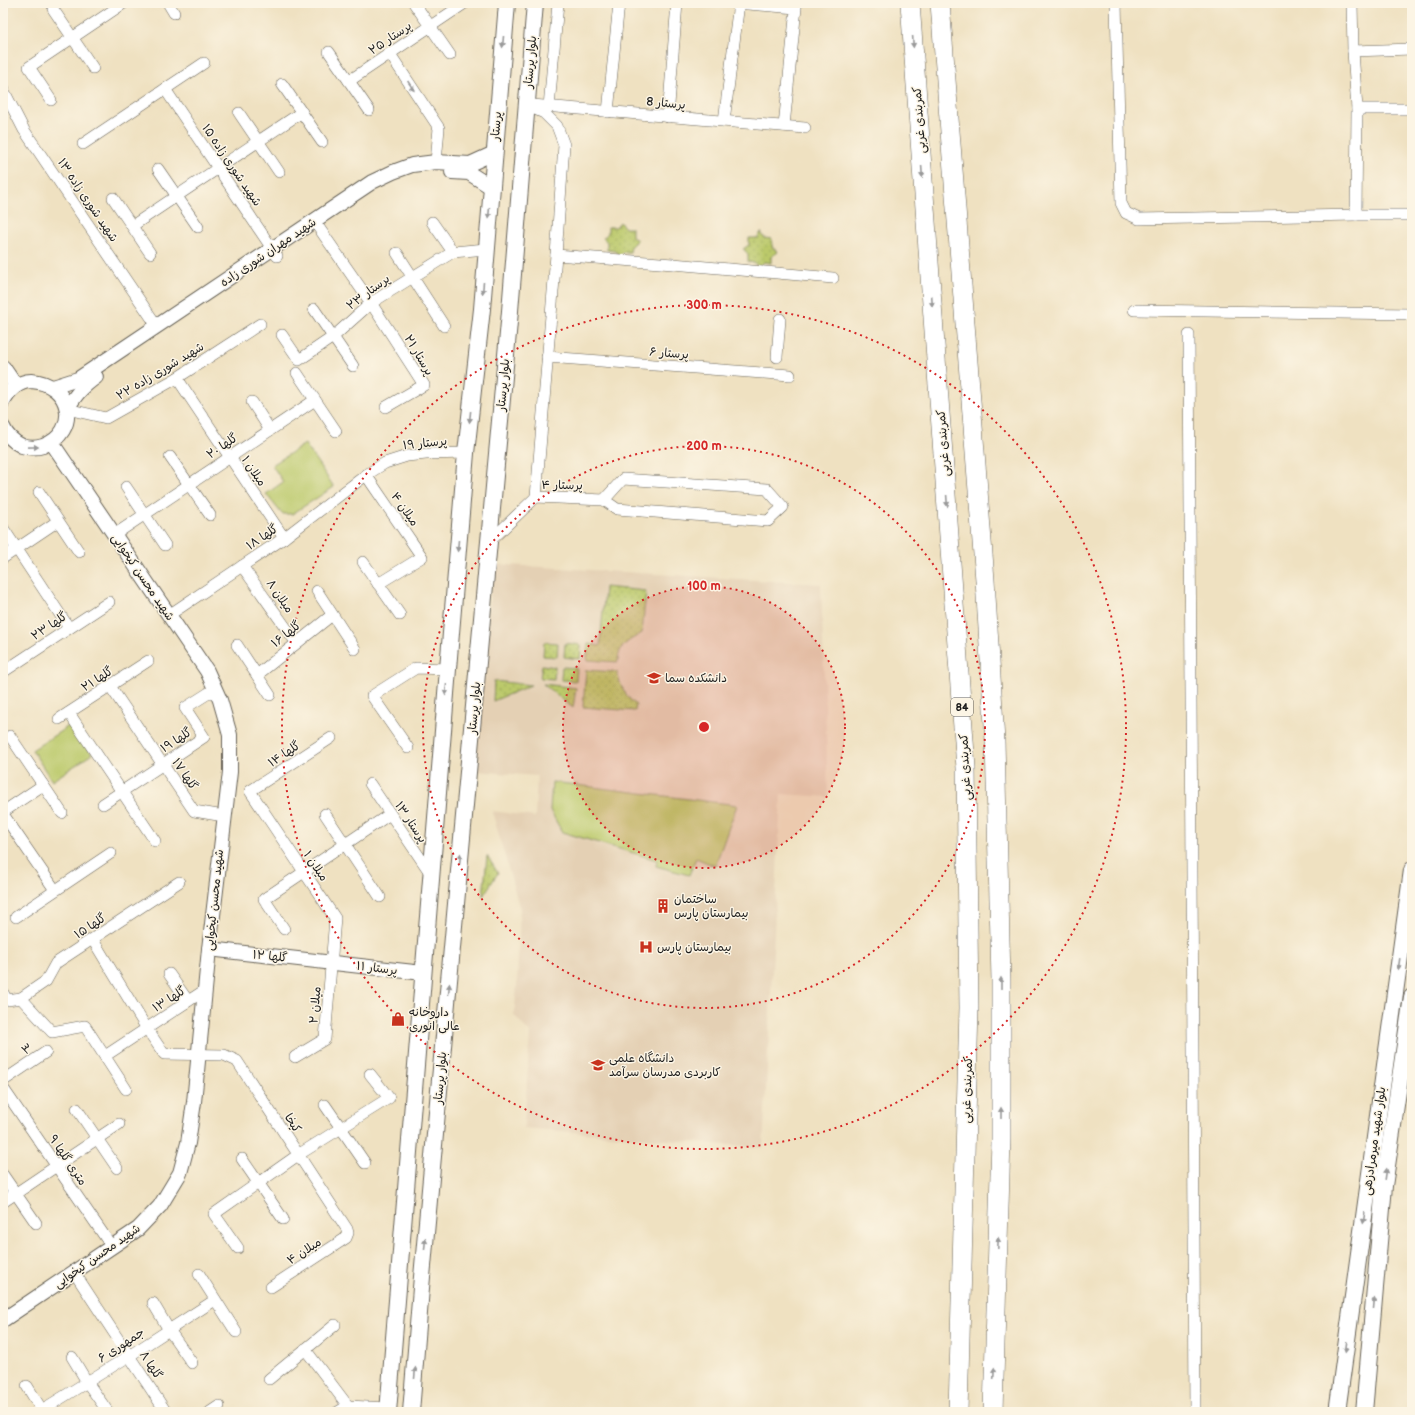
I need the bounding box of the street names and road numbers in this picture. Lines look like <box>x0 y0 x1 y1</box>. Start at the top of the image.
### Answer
street label: پرستار ۲۵ <box>366 19 415 58</box>
street label: بلوار پرستار <box>521 35 540 90</box>
street label: کمربندی غربی <box>910 86 929 154</box>
street label: پرستار 8 <box>646 94 686 113</box>
street label: پرستار <box>488 111 505 142</box>
street label: شهید شوری زاده ۱۵ <box>199 121 265 209</box>
street label: شهید شوری زاده ۱۳ <box>54 156 121 245</box>
street label: شهید مهران شوری زاده <box>217 215 319 290</box>
street label: پرستار ۲۳ <box>344 271 393 314</box>
street label: پرستار ۲۱ <box>401 332 437 378</box>
street label: شهید شوری زاده ۲۲ <box>114 339 207 404</box>
street label: پرستار ۶ <box>649 345 689 362</box>
street label: بلوار پرستار <box>494 358 513 413</box>
street label: کمربندی غربی <box>934 409 953 477</box>
street label: گلها ۲۰ <box>204 431 241 462</box>
street label: پرستار ۱۹ <box>402 434 448 453</box>
street label: میلان ۱ <box>238 453 269 489</box>
street label: پرستار ۴ <box>541 478 583 493</box>
street label: میلان ۴ <box>388 489 422 529</box>
street label: گلها ۱۸ <box>244 521 281 553</box>
street label: شهید محسن کیخوایی <box>108 531 177 624</box>
street label: میلان ۸ <box>263 577 297 616</box>
street label: گلها ۲۳ <box>28 609 70 644</box>
street label: گلها ۱۶ <box>268 618 304 651</box>
street label: گلها ۲۱ <box>79 664 116 695</box>
street label: بلوار پرستار <box>465 681 484 736</box>
road number: 84 <box>951 698 973 716</box>
street label: گلها ۱۹ <box>158 725 195 756</box>
street label: کمربندی غربی <box>956 733 975 801</box>
street label: گلها ۱۴ <box>265 738 303 771</box>
street label: گلها ۱۷ <box>169 755 201 793</box>
street label: پرستار ۱۳ <box>391 799 430 846</box>
street label: میلان ۱ <box>300 848 331 884</box>
street label: شهید محسن کیخوایی <box>202 849 227 952</box>
street label: گلها ۱۵ <box>71 911 109 942</box>
street label: گلها ۱۲ <box>252 947 288 966</box>
street label: پرستار ۱۱ <box>356 959 398 978</box>
street label: گلها ۱۳ <box>150 983 189 1016</box>
street label: میلان ۲ <box>306 986 325 1024</box>
street label: ۳ <box>19 1040 36 1058</box>
street label: بلوار پرستار <box>431 1051 450 1106</box>
street label: کمربندی غربی <box>959 1056 976 1124</box>
street label: بلوار شهید میرمرادزهی <box>1359 1086 1390 1196</box>
street label: کیخا <box>281 1111 304 1136</box>
street label: ۹ متری گلها <box>45 1132 90 1188</box>
street label: شهید محسن کیخوایی <box>51 1221 143 1292</box>
street label: میلان ۴ <box>284 1235 324 1268</box>
street label: جمهوری ۶ <box>95 1325 147 1366</box>
street label: گلها ۸ <box>136 1348 165 1382</box>

